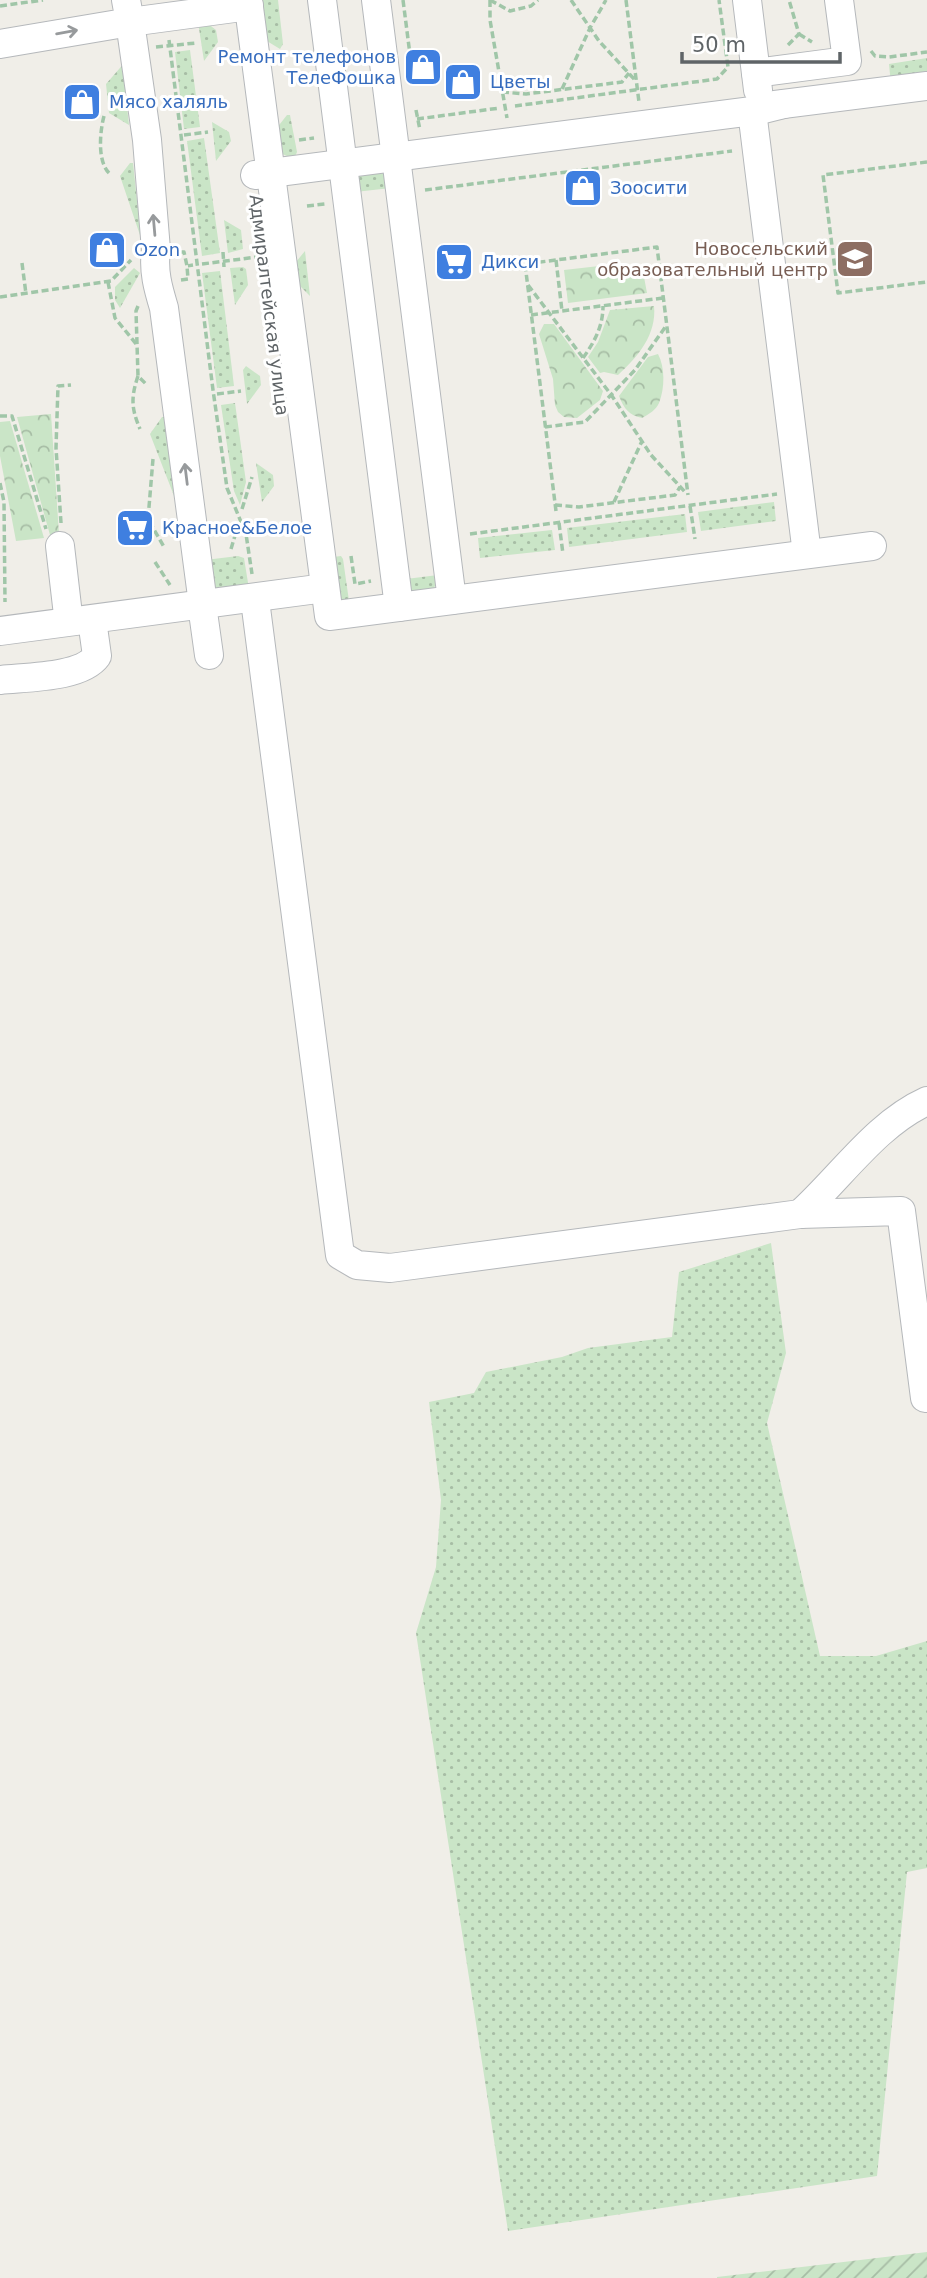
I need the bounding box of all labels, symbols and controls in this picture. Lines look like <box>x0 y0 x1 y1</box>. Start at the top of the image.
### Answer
scale bar <box>682 21 839 65</box>
one-way arrow <box>55 25 78 38</box>
text: 50 m <box>692 33 746 57</box>
place label: Ремонт телефонов ТелеФошка <box>218 46 396 88</box>
shop icon: Ремонт телефонов ТелеФошка <box>402 46 444 88</box>
shop icon: Цветы <box>442 61 484 103</box>
place label: Цветы <box>490 71 550 92</box>
shop icon: Мясо халяль <box>61 81 103 123</box>
place label: Мясо халяль <box>109 91 228 112</box>
shop icon: Зоосити <box>562 167 604 209</box>
place label: Зоосити <box>610 177 687 198</box>
street label: Адмиралтейская улица <box>246 193 293 417</box>
one-way arrow <box>147 214 160 237</box>
shop icon: Ozon <box>86 229 128 271</box>
place label: Новосельский образовательный центр <box>597 238 828 280</box>
school or university icon: Новосельский образовательный центр <box>834 238 876 280</box>
place label: Ozon <box>134 239 180 260</box>
supermarket icon: Дикси <box>433 241 475 283</box>
place label: Дикси <box>481 251 539 272</box>
one-way arrow <box>180 463 193 486</box>
supermarket icon: Красное&Белое <box>114 507 156 549</box>
place label: Красное&Белое <box>162 517 312 538</box>

